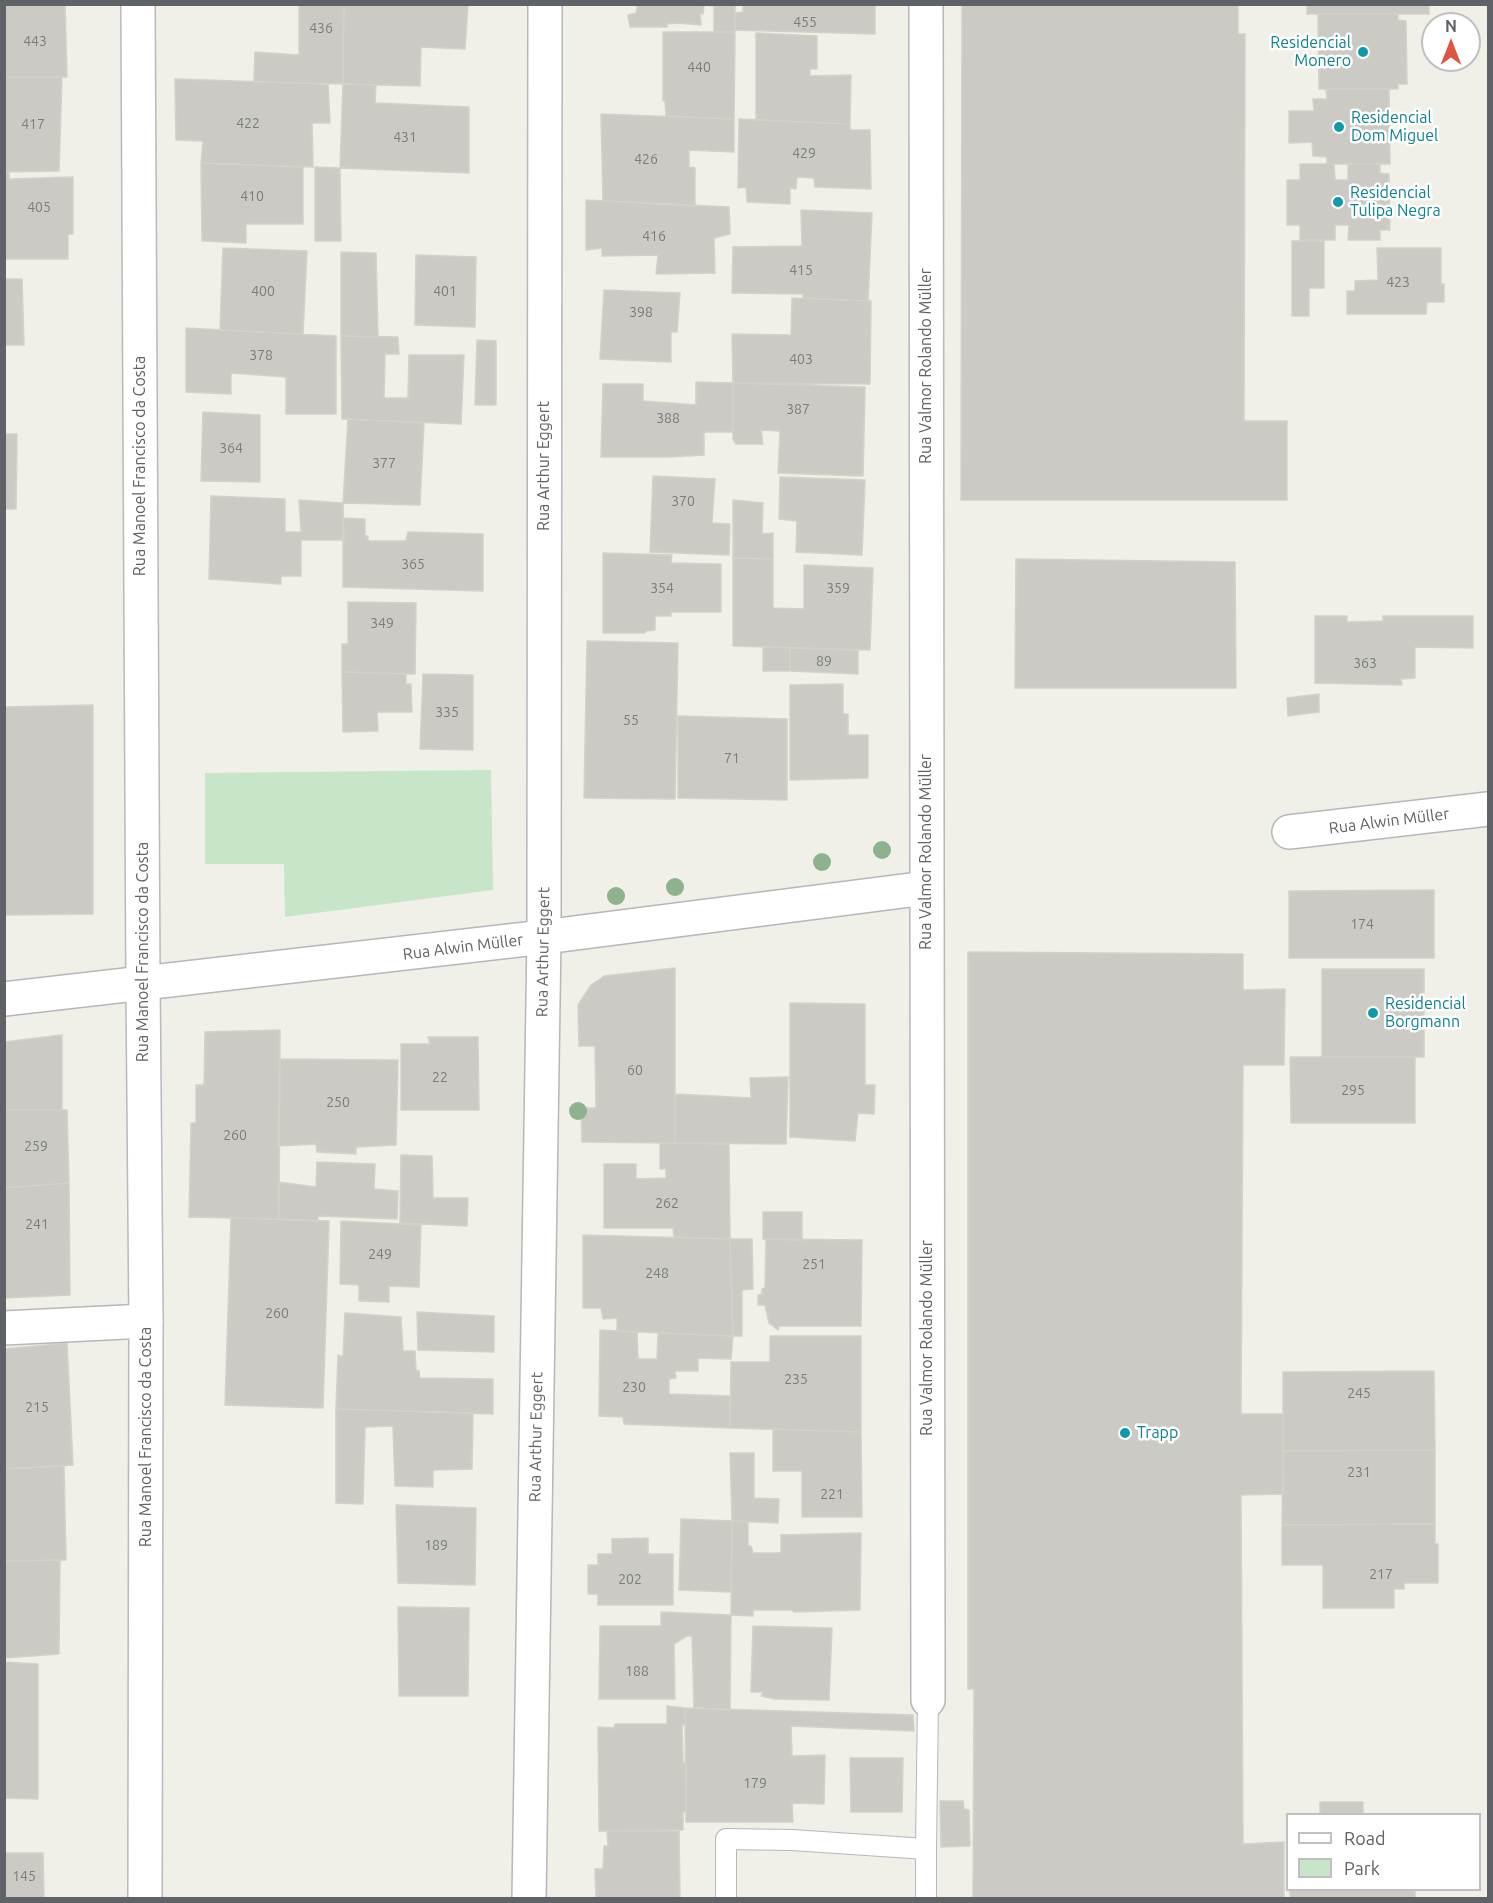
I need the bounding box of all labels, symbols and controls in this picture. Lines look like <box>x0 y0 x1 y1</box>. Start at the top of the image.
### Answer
north arrow <box>1421 12 1481 72</box>
house number: 455 <box>793 14 817 30</box>
text: N <box>1445 17 1457 35</box>
house number: 436 <box>309 20 333 36</box>
house number: 443 <box>23 33 47 49</box>
place label: Residencial Monero <box>1270 33 1351 71</box>
marker: Residencial Monero <box>1356 45 1370 59</box>
house number: 440 <box>687 59 711 75</box>
place label: Residencial Dom Miguel <box>1351 108 1438 146</box>
house number: 422 <box>236 115 260 131</box>
house number: 417 <box>21 116 45 132</box>
marker: Residencial Dom Miguel <box>1332 120 1346 134</box>
house number: 431 <box>393 129 417 145</box>
house number: 429 <box>792 145 816 161</box>
house number: 426 <box>634 151 658 167</box>
place label: Residencial Tulipa Negra <box>1350 183 1441 221</box>
house number: 410 <box>240 188 264 204</box>
marker: Residencial Tulipa Negra <box>1331 195 1345 209</box>
house number: 405 <box>27 199 51 215</box>
house number: 416 <box>642 228 666 244</box>
house number: 415 <box>789 262 813 278</box>
street label: Rua Valmor Rolando Müller <box>916 268 936 464</box>
house number: 423 <box>1386 274 1410 290</box>
house number: 400 <box>251 283 275 299</box>
house number: 401 <box>433 283 457 299</box>
house number: 398 <box>629 304 653 320</box>
house number: 378 <box>249 347 273 363</box>
house number: 403 <box>789 351 813 367</box>
street label: Rua Manoel Francisco da Costa <box>130 356 150 576</box>
street label: Rua Arthur Eggert <box>534 401 554 531</box>
house number: 387 <box>786 401 810 417</box>
house number: 388 <box>656 410 680 426</box>
house number: 364 <box>219 440 243 456</box>
house number: 377 <box>372 455 396 471</box>
house number: 370 <box>671 493 695 509</box>
house number: 365 <box>401 556 425 572</box>
house number: 354 <box>650 580 674 596</box>
house number: 359 <box>826 580 850 596</box>
house number: 349 <box>370 615 394 631</box>
house number: 89 <box>816 653 832 669</box>
house number: 363 <box>1353 655 1377 671</box>
house number: 335 <box>435 704 459 720</box>
house number: 55 <box>623 712 639 728</box>
house number: 71 <box>724 750 740 766</box>
street label: Rua Valmor Rolando Müller <box>916 754 936 950</box>
street label: Rua Alwin Müller <box>1328 804 1450 838</box>
street label: Rua Manoel Francisco da Costa <box>133 842 153 1062</box>
street label: Rua Arthur Eggert <box>532 887 554 1017</box>
house number: 174 <box>1350 916 1374 932</box>
street label: Rua Alwin Müller <box>402 930 524 964</box>
place label: Residencial Borgmann <box>1385 994 1466 1032</box>
marker: Residencial Borgmann <box>1366 1006 1380 1020</box>
house number: 60 <box>627 1062 643 1078</box>
house number: 22 <box>432 1069 448 1085</box>
house number: 295 <box>1341 1082 1365 1098</box>
house number: 250 <box>326 1094 350 1110</box>
house number: 260 <box>223 1127 247 1143</box>
house number: 259 <box>24 1138 48 1154</box>
house number: 262 <box>655 1195 679 1211</box>
house number: 241 <box>25 1216 49 1232</box>
street label: Rua Valmor Rolando Müller <box>917 1240 937 1436</box>
house number: 249 <box>368 1246 392 1262</box>
house number: 251 <box>802 1256 826 1272</box>
house number: 248 <box>645 1265 669 1281</box>
house number: 260 <box>265 1305 289 1321</box>
street label: Rua Manoel Francisco da Costa <box>136 1327 156 1547</box>
house number: 235 <box>784 1371 808 1387</box>
street label: Rua Arthur Eggert <box>525 1372 547 1502</box>
house number: 230 <box>622 1379 646 1395</box>
house number: 245 <box>1347 1385 1371 1401</box>
house number: 215 <box>25 1399 49 1415</box>
place label: Trapp <box>1137 1423 1178 1443</box>
marker: Trapp <box>1118 1426 1132 1440</box>
house number: 231 <box>1347 1464 1371 1480</box>
house number: 221 <box>820 1486 844 1502</box>
house number: 189 <box>424 1537 448 1553</box>
house number: 217 <box>1369 1566 1393 1582</box>
house number: 202 <box>618 1571 642 1587</box>
house number: 188 <box>625 1663 649 1679</box>
house number: 179 <box>743 1775 767 1791</box>
legend <box>1286 1813 1481 1891</box>
text: Road <box>1344 1828 1386 1848</box>
text: Park <box>1344 1858 1380 1878</box>
house number: 145 <box>12 1868 36 1884</box>

